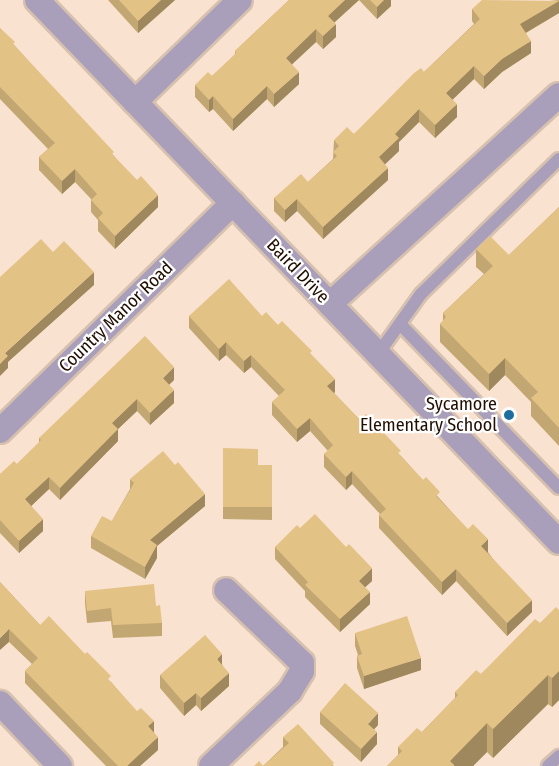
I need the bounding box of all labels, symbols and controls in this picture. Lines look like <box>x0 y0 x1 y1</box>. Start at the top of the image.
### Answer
street label: Baird Drive <box>262 234 334 308</box>
street label: Country Manor Road <box>55 257 177 377</box>
place label: Sycamore Elementary School <box>360 394 497 436</box>
marker: Sycamore Elementary School <box>502 408 516 422</box>

